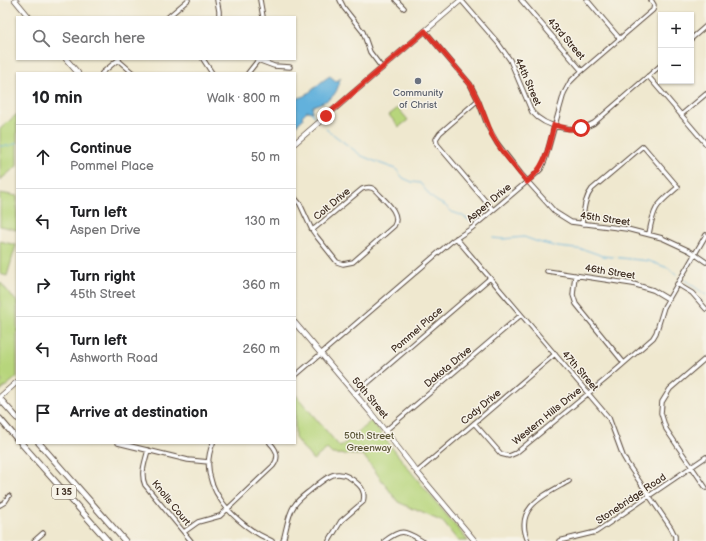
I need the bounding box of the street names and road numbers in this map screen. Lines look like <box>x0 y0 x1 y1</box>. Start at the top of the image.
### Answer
street label: 43rd Street <box>545 16 587 62</box>
street label: 44th Street <box>512 56 544 108</box>
street label: Aspen Drive <box>464 181 514 225</box>
street label: Colt Drive <box>311 185 353 223</box>
street label: 45th Street <box>579 210 631 228</box>
street label: 46th Street <box>584 262 636 282</box>
street label: Pommel Place <box>389 304 445 356</box>
street label: Dakota Drive <box>422 344 474 390</box>
street label: 47th Street <box>559 348 601 394</box>
street label: 50th Street <box>349 375 391 421</box>
street label: Western Hills Drive <box>510 384 584 448</box>
street label: Cody Drive <box>459 387 504 427</box>
street label: Stonebridge Road <box>594 471 669 527</box>
street label: Knolls Court <box>149 478 193 528</box>
road number: I 35 <box>52 485 76 499</box>

